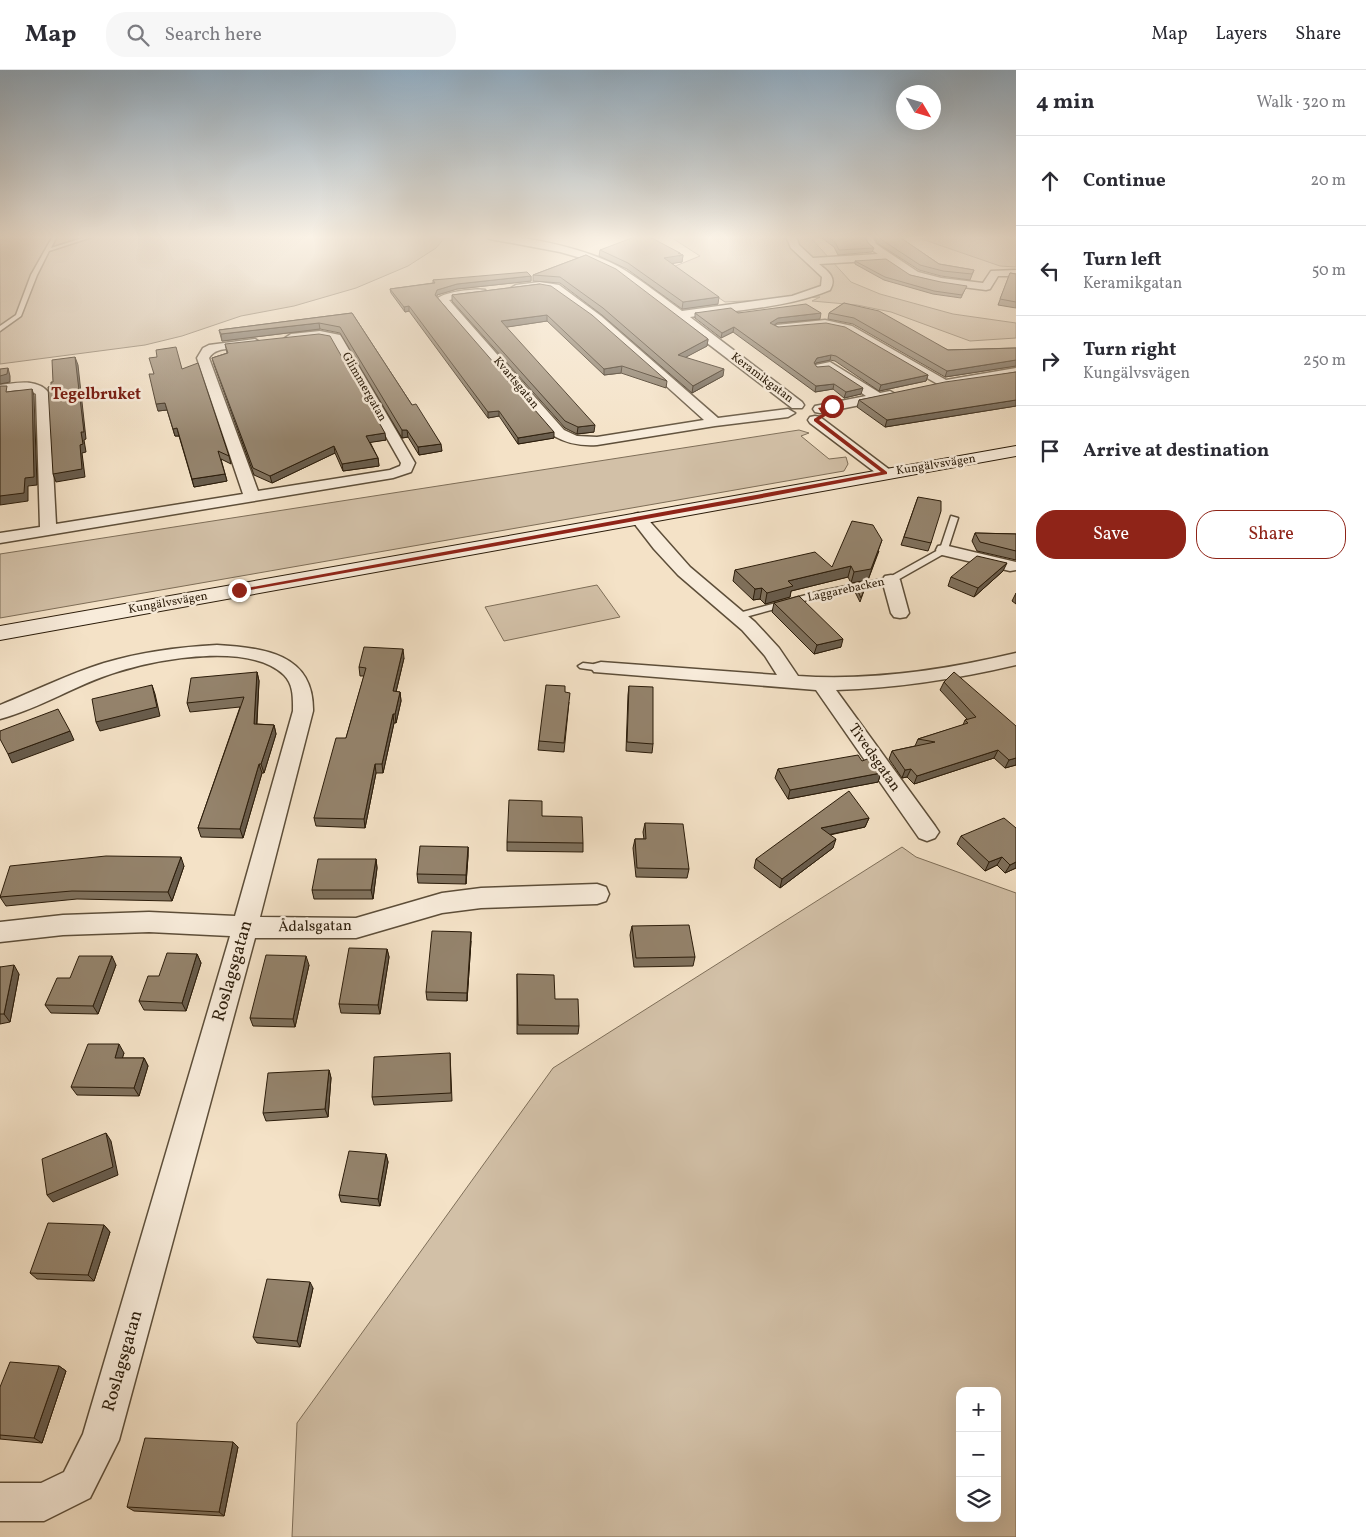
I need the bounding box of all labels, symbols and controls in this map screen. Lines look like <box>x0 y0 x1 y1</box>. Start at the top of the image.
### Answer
search box <box>106 12 456 57</box>
text: Map <box>25 18 76 52</box>
icon: search <box>124 21 152 49</box>
text: Search here <box>164 22 262 48</box>
text: Map <box>1151 22 1187 47</box>
text: Layers <box>1215 22 1267 47</box>
text: Share <box>1295 22 1341 47</box>
north arrow <box>896 85 941 130</box>
text: 4 min <box>1036 88 1095 117</box>
text: Walk · 320 m <box>1256 92 1346 114</box>
icon: ahead <box>1036 167 1064 195</box>
text: Continue <box>1083 168 1166 194</box>
text: 20 m <box>1311 170 1346 192</box>
text: Turn left <box>1083 247 1162 273</box>
icon: left <box>1036 257 1064 285</box>
text: 50 m <box>1312 260 1346 282</box>
text: Keramikgatan <box>1083 273 1182 295</box>
text: Turn right <box>1083 337 1176 363</box>
icon: right <box>1036 347 1064 375</box>
street label: Keramikgatan <box>727 349 797 407</box>
street label: Glimmergatan <box>338 350 390 424</box>
text: 250 m <box>1303 350 1346 372</box>
street label: Kvartsgatan <box>490 354 542 412</box>
text: Kungälvsvägen <box>1083 363 1190 385</box>
district label: Tegelbruket <box>51 384 141 406</box>
route start <box>821 395 844 418</box>
icon: arrive <box>1036 437 1064 465</box>
text: Arrive at destination <box>1083 438 1269 464</box>
street label: Kungälvsvägen <box>895 451 977 479</box>
button: Save <box>1036 510 1186 559</box>
button: Share <box>1196 510 1346 559</box>
street label: Laggarebacken <box>806 574 886 606</box>
route end <box>228 579 251 602</box>
street label: Kungälvsvägen <box>127 588 209 618</box>
street label: Tivedsgatan <box>843 720 905 796</box>
street label: Ådalsgatan <box>278 916 352 938</box>
street label: Roslagsgatan <box>207 917 259 1025</box>
street label: Roslagsgatan <box>97 1307 149 1415</box>
map controls <box>956 1387 1001 1522</box>
button: + <box>956 1387 1001 1432</box>
button: − <box>956 1432 1001 1477</box>
button: layers <box>956 1477 1001 1522</box>

